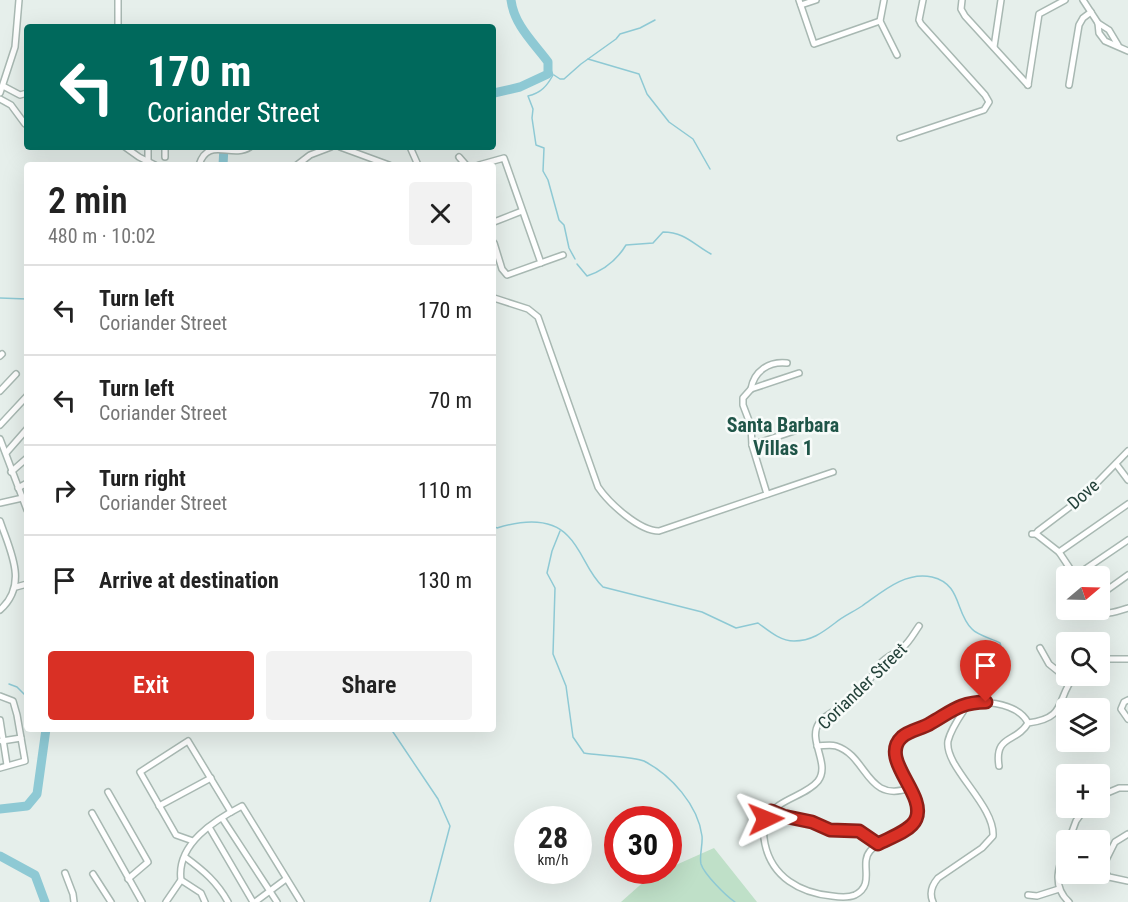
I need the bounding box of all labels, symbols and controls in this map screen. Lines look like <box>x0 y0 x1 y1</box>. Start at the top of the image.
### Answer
text: 170 m <box>147 47 252 96</box>
icon: left <box>48 48 126 126</box>
text: Coriander Street <box>147 97 320 129</box>
text: 2 min <box>48 180 128 222</box>
button: close <box>409 182 472 245</box>
text: 480 m · 10:02 <box>48 224 155 248</box>
text: Turn left <box>99 286 174 311</box>
icon: left <box>48 294 81 327</box>
text: 170 m <box>418 298 472 323</box>
text: Coriander Street <box>99 311 227 335</box>
text: Turn left <box>99 376 174 401</box>
icon: left <box>48 384 81 417</box>
text: 70 m <box>429 388 472 413</box>
text: Coriander Street <box>99 401 227 425</box>
district label: Santa Barbara Villas 1 <box>727 413 839 460</box>
text: Turn right <box>99 466 186 491</box>
icon: right <box>48 474 81 507</box>
street label: Dove <box>1063 474 1103 514</box>
text: 110 m <box>418 478 472 503</box>
text: Coriander Street <box>99 491 227 515</box>
icon: arrive <box>48 564 81 597</box>
north arrow <box>1056 566 1110 620</box>
map controls <box>1056 566 1110 884</box>
text: Arrive at destination <box>99 568 279 593</box>
text: 130 m <box>418 568 472 593</box>
button: search <box>1056 632 1110 686</box>
street label: Coriander Street <box>813 638 911 734</box>
pin <box>960 640 1011 702</box>
icon: arrive <box>969 649 1002 682</box>
button: Exit <box>48 651 254 720</box>
button: Share <box>266 651 472 720</box>
button: layers <box>1056 698 1110 752</box>
button: + <box>1056 764 1110 818</box>
position arrow <box>734 787 798 851</box>
speed limit sign: 30 <box>604 806 682 884</box>
text: 28 <box>538 820 568 855</box>
button: − <box>1056 830 1110 884</box>
text: km/h <box>538 851 568 869</box>

